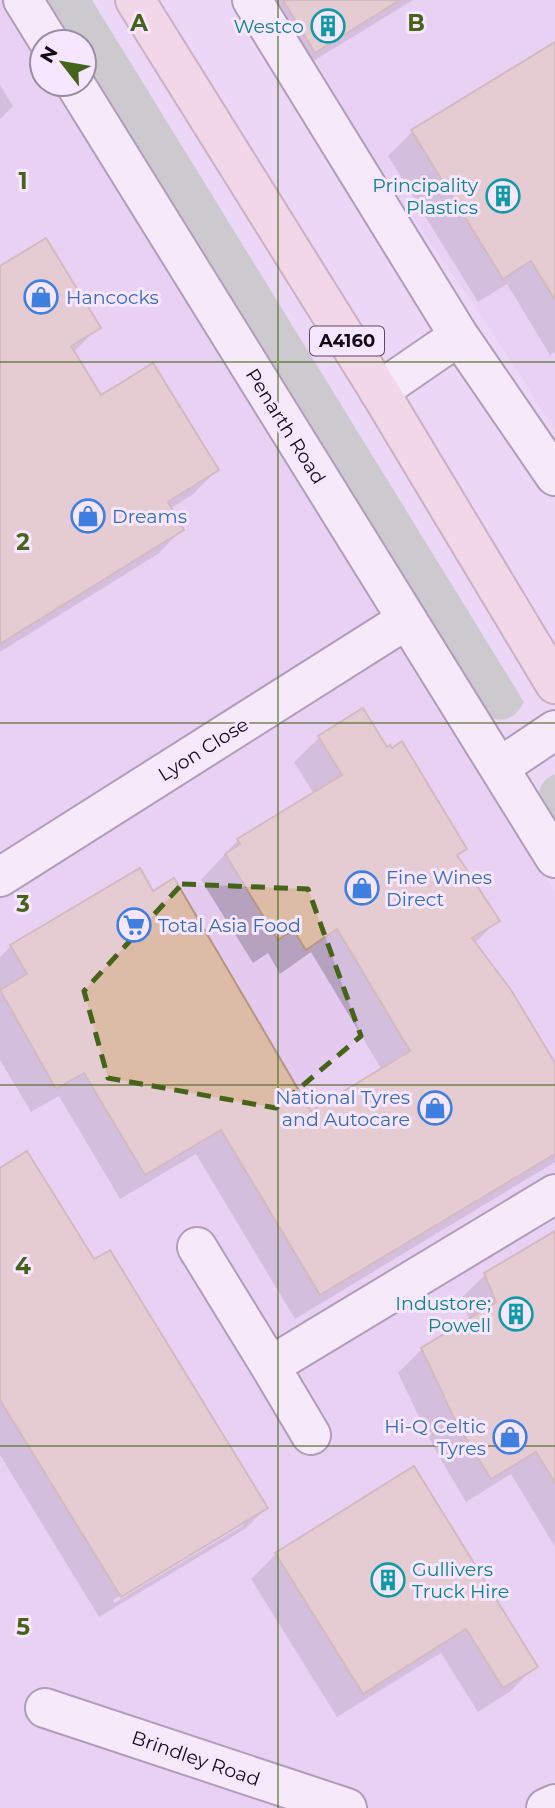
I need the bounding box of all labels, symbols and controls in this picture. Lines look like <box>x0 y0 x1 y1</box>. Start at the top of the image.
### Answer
building icon: Westco <box>309 7 347 45</box>
text: A <box>129 9 148 37</box>
text: B <box>407 9 425 37</box>
place label: Westco <box>233 15 304 38</box>
north arrow <box>28 28 98 98</box>
text: N <box>35 42 63 67</box>
text: 1 <box>18 167 28 195</box>
place label: Principality Plastics <box>372 174 479 219</box>
building icon: Principality Plastics <box>484 177 522 215</box>
shop icon: Hancocks <box>22 278 60 316</box>
place label: Hancocks <box>66 286 159 309</box>
road number: A4160 <box>310 326 384 356</box>
street label: Penarth Road <box>241 364 330 488</box>
shop icon: Dreams <box>69 497 107 535</box>
place label: Dreams <box>112 505 187 528</box>
text: 2 <box>16 528 30 556</box>
street label: Lyon Close <box>154 713 253 786</box>
place label: Fine Wines Direct <box>386 866 492 911</box>
shop icon: Fine Wines Direct <box>343 869 381 907</box>
text: 3 <box>15 890 30 918</box>
supermarket icon: Total Asia Food <box>115 906 153 944</box>
place label: Total Asia Food <box>158 914 301 937</box>
place label: National Tyres and Autocare <box>275 1086 410 1131</box>
shop icon: National Tyres and Autocare <box>416 1089 454 1127</box>
text: 4 <box>15 1252 31 1280</box>
place label: Industore; Powell <box>395 1292 491 1337</box>
building icon: Industore; Powell <box>497 1295 535 1333</box>
place label: Hi-Q Celtic Tyres <box>384 1415 486 1460</box>
shop icon: Hi-Q Celtic Tyres <box>491 1418 529 1456</box>
place label: Gullivers Truck Hire <box>412 1558 509 1603</box>
building icon: Gullivers Truck Hire <box>369 1561 407 1599</box>
text: 5 <box>16 1613 30 1641</box>
street label: Brindley Road <box>129 1726 263 1791</box>

